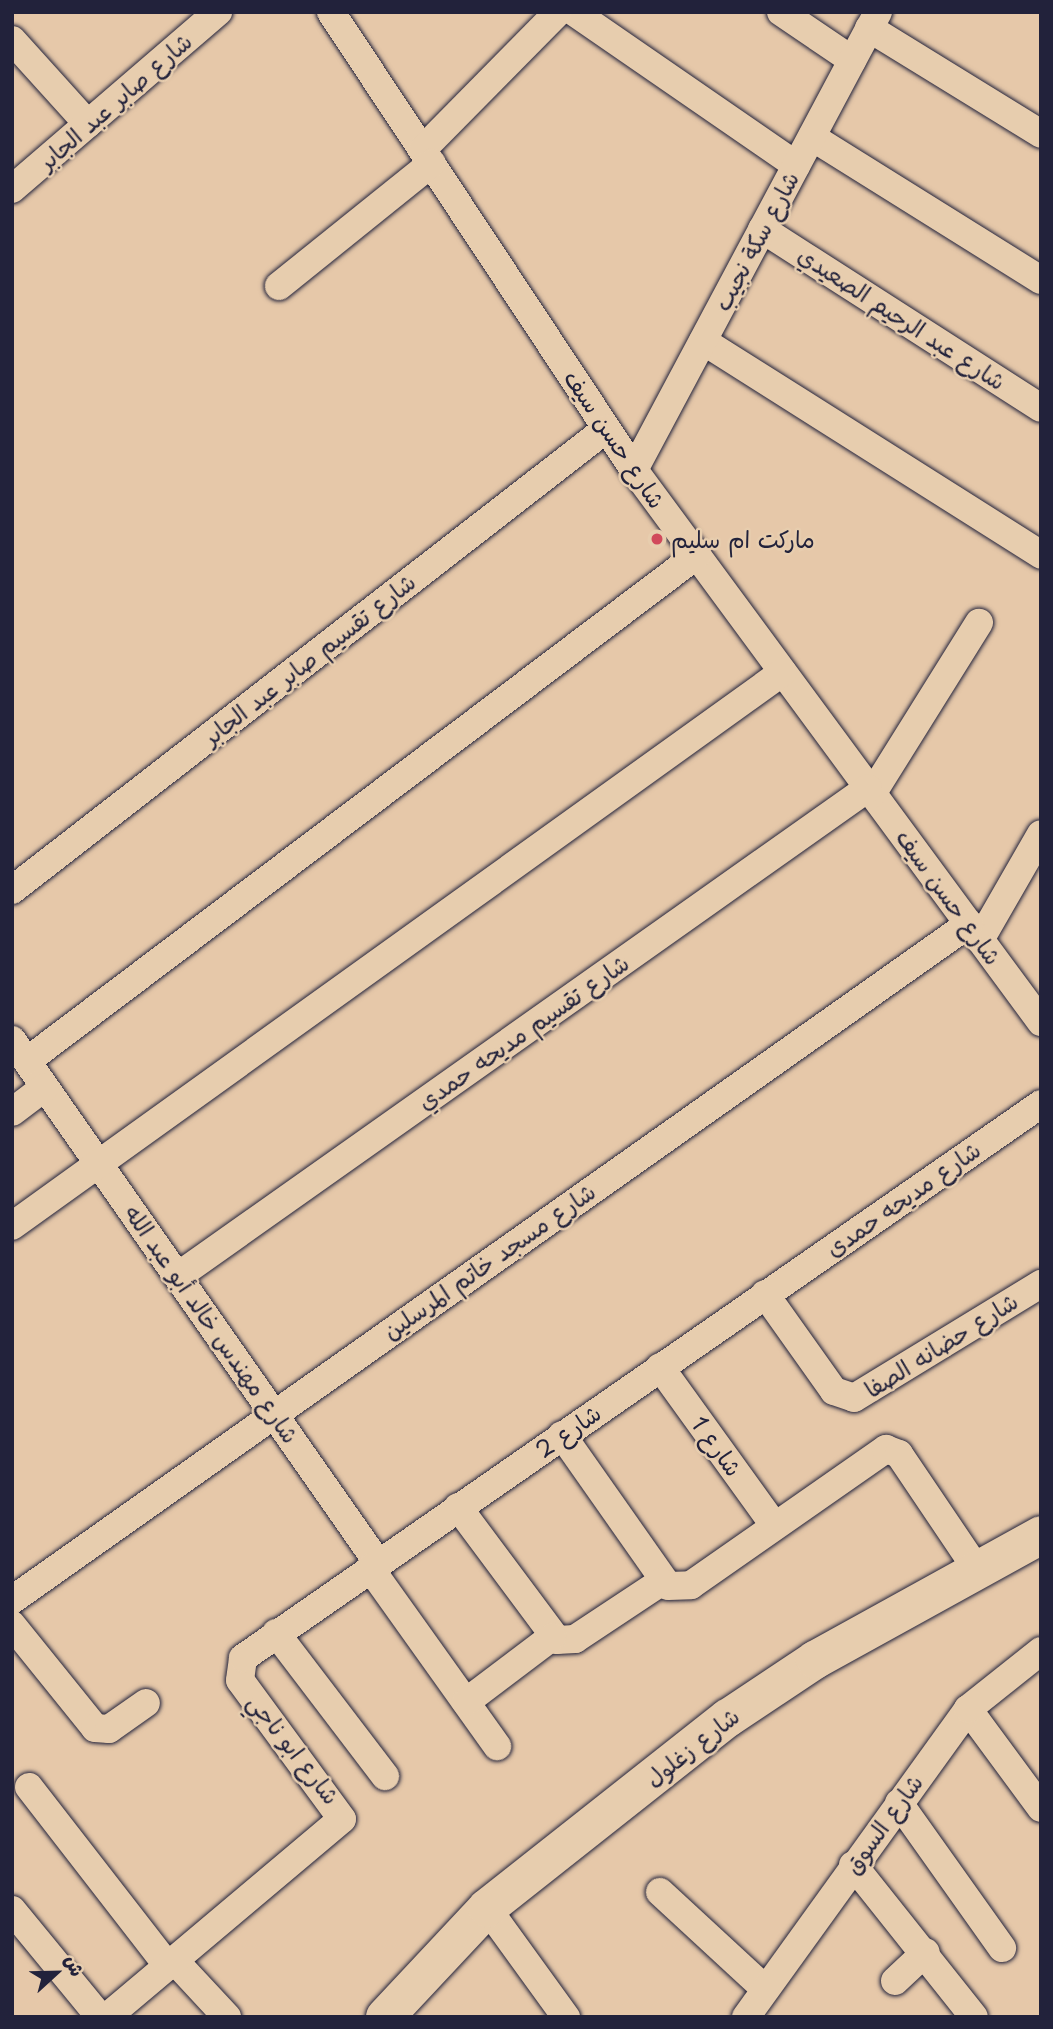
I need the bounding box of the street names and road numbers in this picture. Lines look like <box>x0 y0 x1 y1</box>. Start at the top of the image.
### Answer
street label: شارع صابر عبد الجابر <box>33 27 197 175</box>
street label: شارع سكة نجيب <box>708 167 804 315</box>
street label: شارع عبد الرحيم الصعيدي <box>793 241 1011 395</box>
street label: شارع حسن سيف <box>559 365 671 513</box>
street label: شارع تقسيم صابر عبد الجابر <box>197 568 421 750</box>
street label: شارع حسن سيف <box>891 824 1007 970</box>
street label: شارع تقسيم مديحه حمدي <box>412 949 634 1115</box>
street label: شارع مديحه حمدى <box>821 1136 985 1262</box>
street label: شارع مسجد خاتم المرسلين <box>378 1177 600 1345</box>
street label: شارع مهندس خالد أبو عبد الله <box>119 1200 305 1448</box>
street label: شارع حضانه الصفا <box>859 1287 1023 1403</box>
street label: شارع 2 <box>530 1399 606 1463</box>
street label: شارع 1 <box>686 1411 748 1481</box>
street label: شارع ابو ناجي <box>242 1688 346 1810</box>
street label: شارع زغلول <box>640 1702 744 1792</box>
street label: شارع السوق <box>838 1769 928 1879</box>

